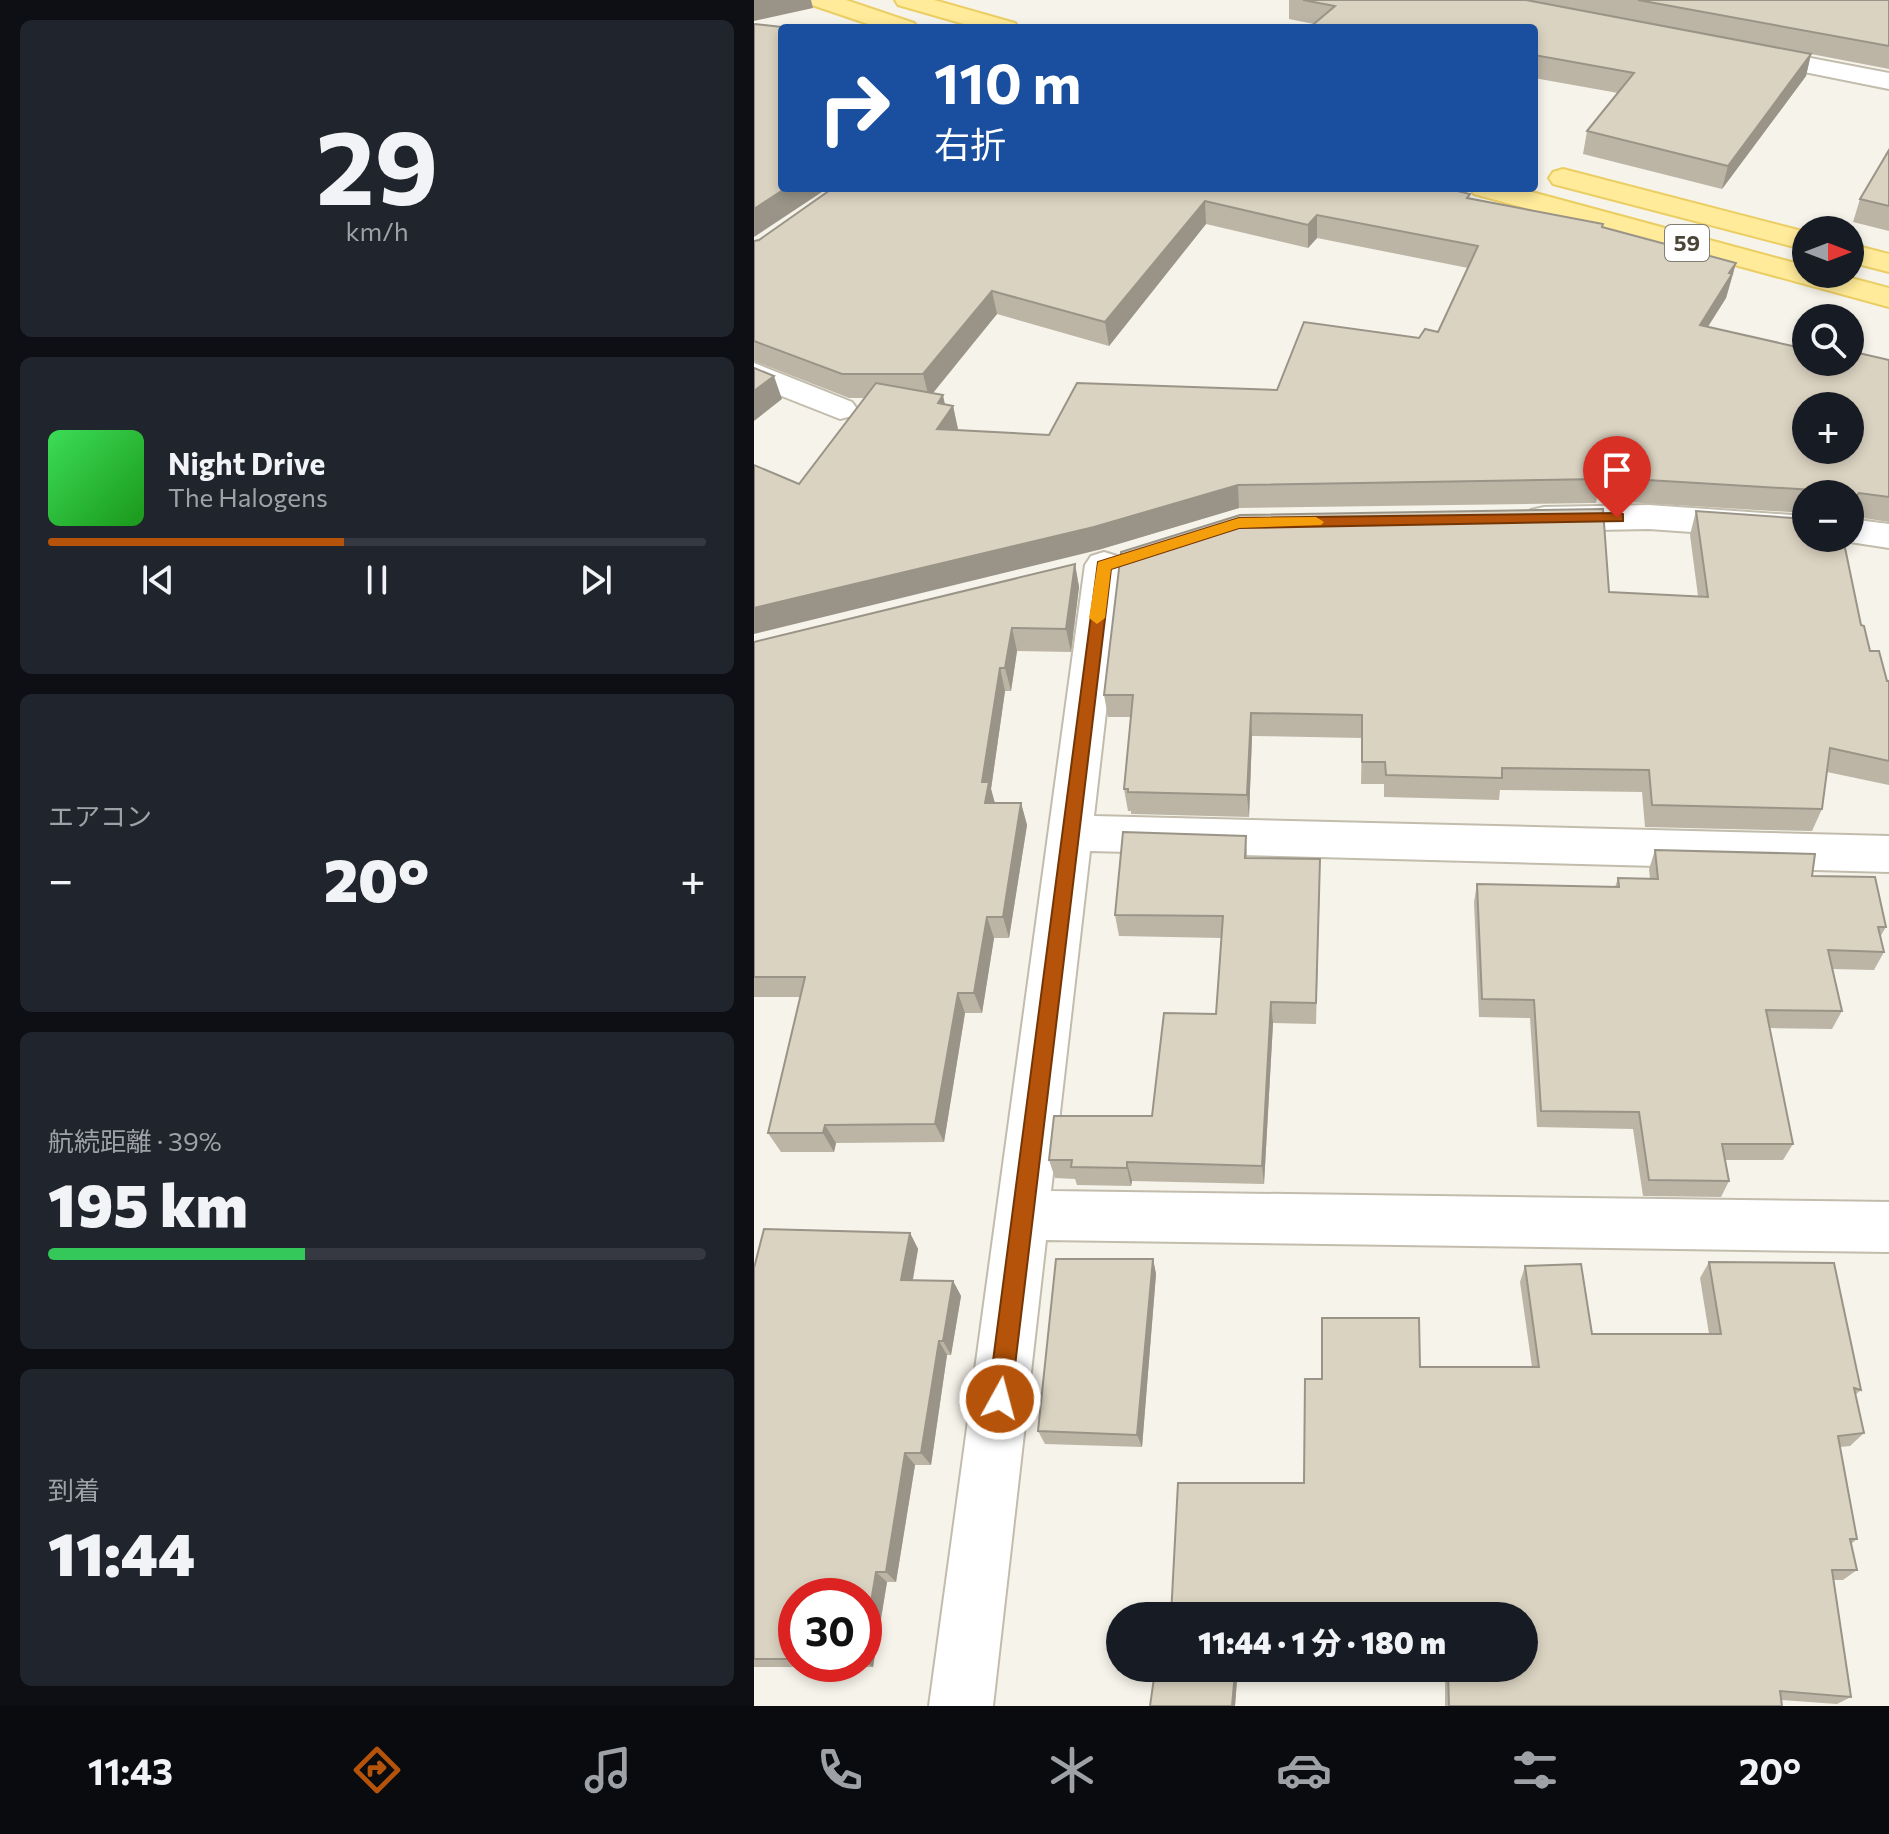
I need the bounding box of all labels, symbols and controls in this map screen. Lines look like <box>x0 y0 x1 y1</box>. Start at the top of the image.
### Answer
text: 110 m <box>934 47 1081 116</box>
icon: right <box>802 56 906 160</box>
text: 29 <box>316 99 438 226</box>
text: 右折 <box>934 121 1006 165</box>
text: km/h <box>345 215 409 246</box>
north arrow <box>1792 216 1864 288</box>
map controls <box>1792 216 1864 552</box>
road number: 59 <box>1665 225 1709 261</box>
button: search <box>1792 304 1864 376</box>
button: + <box>1792 392 1864 464</box>
pin <box>1583 436 1651 518</box>
text: Night Drive <box>168 444 325 481</box>
icon: arrive <box>1595 448 1639 492</box>
button: − <box>1792 480 1864 552</box>
text: The Halogens <box>168 481 328 512</box>
icon: previous <box>136 558 180 602</box>
icon: pause <box>355 558 399 602</box>
icon: next <box>574 558 618 602</box>
text: エアコン <box>48 800 152 831</box>
text: 20° <box>324 841 429 914</box>
text: − <box>48 851 73 905</box>
text: + <box>680 851 706 905</box>
text: 航続距離 · 39% <box>48 1125 222 1156</box>
text: 195 km <box>48 1166 248 1239</box>
position arrow <box>958 1357 1042 1441</box>
text: 到着 <box>48 1474 100 1505</box>
text: 11:44 <box>48 1515 195 1588</box>
speed limit sign: 30 <box>778 1578 882 1682</box>
text: 11:44 · 1 分 · 180 m <box>1198 1623 1446 1660</box>
icon: directions <box>349 1742 405 1798</box>
icon: music <box>580 1742 636 1798</box>
icon: phone <box>812 1742 868 1798</box>
icon: climate <box>1044 1742 1100 1798</box>
icon: car <box>1276 1742 1332 1798</box>
icon: filters <box>1507 1742 1563 1798</box>
text: 11:43 <box>88 1748 173 1792</box>
text: 20° <box>1739 1748 1801 1792</box>

